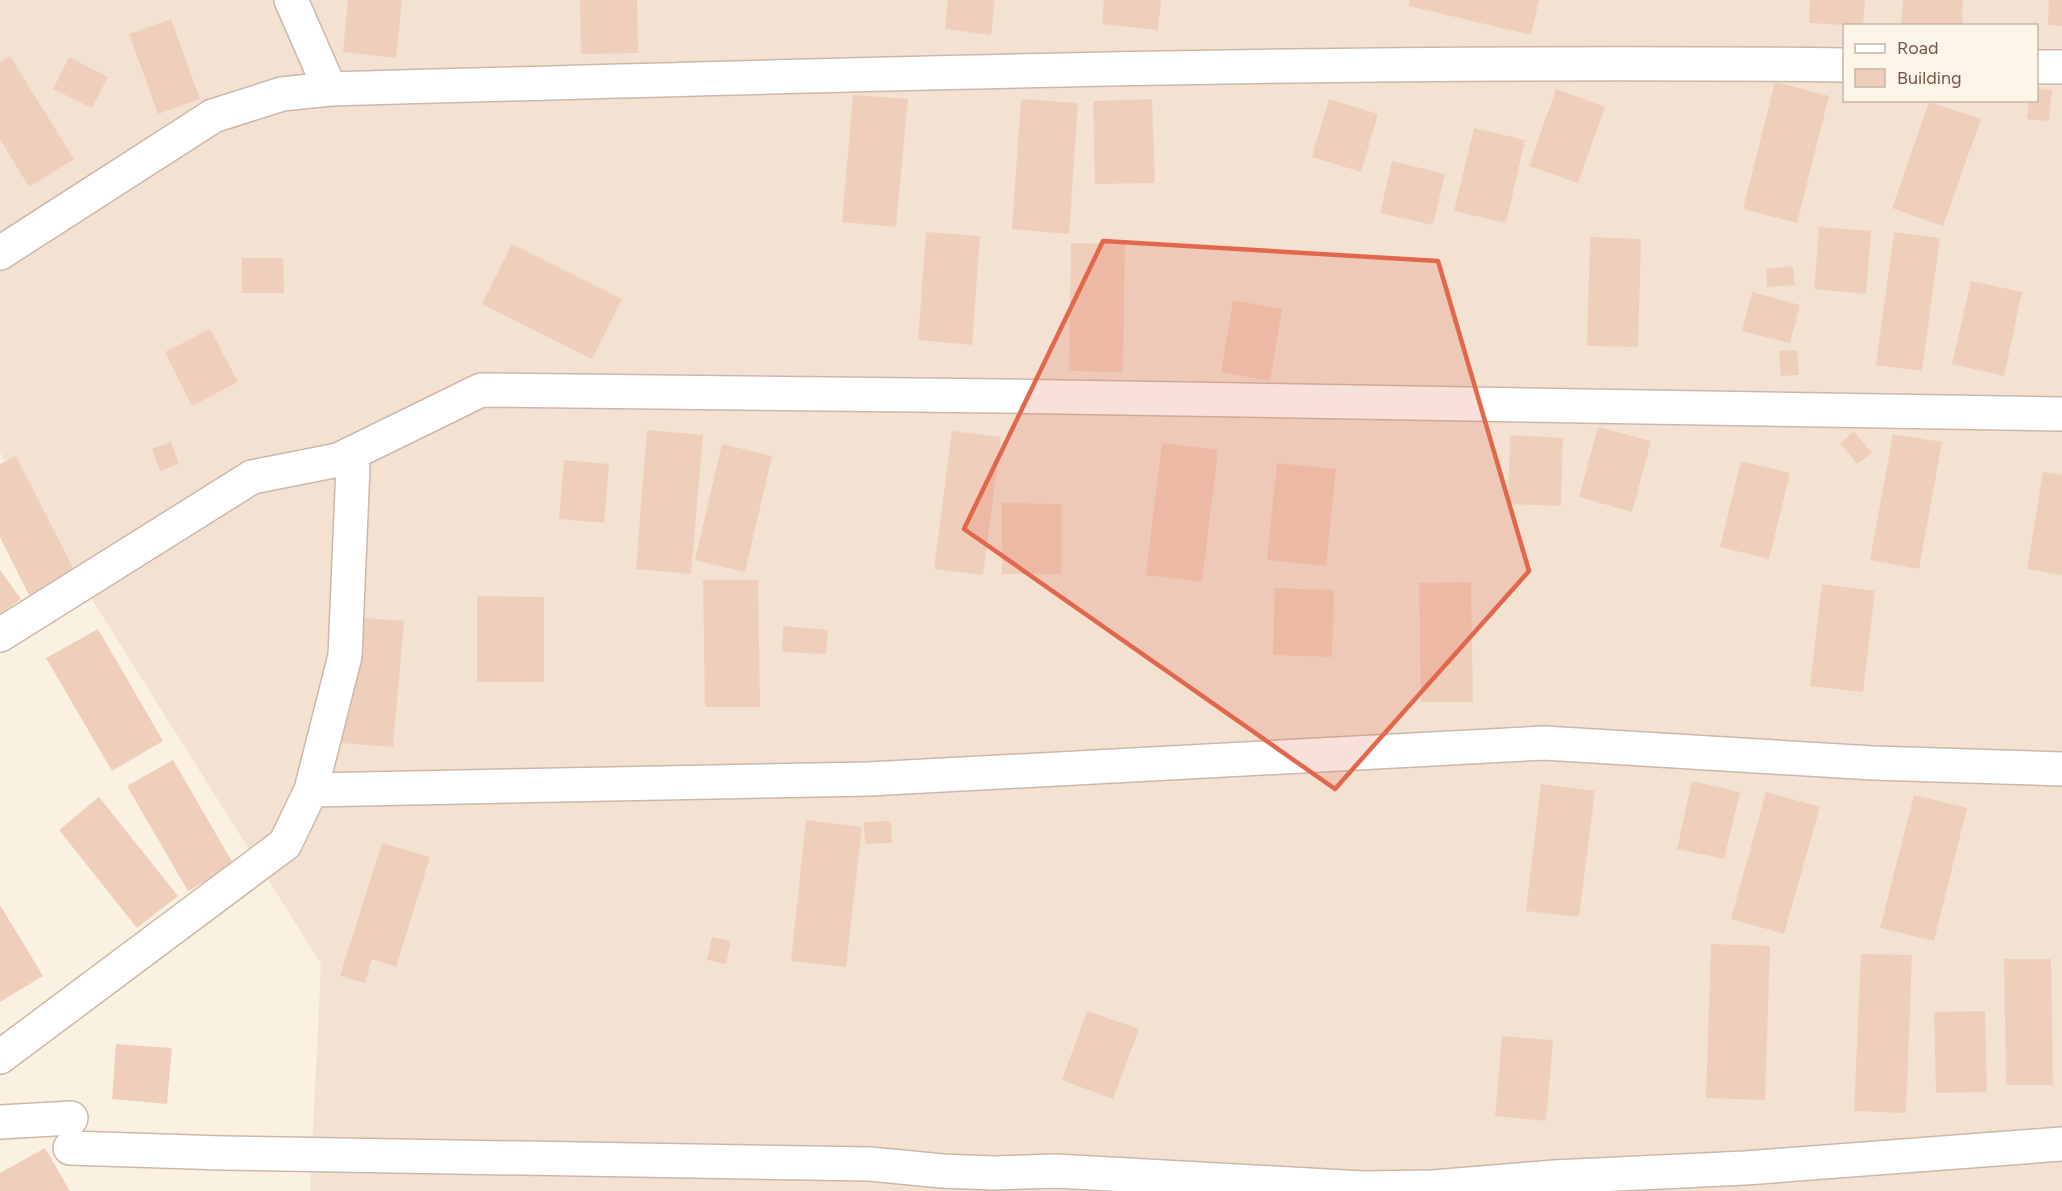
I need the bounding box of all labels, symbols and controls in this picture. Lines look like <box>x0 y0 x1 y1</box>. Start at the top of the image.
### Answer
legend <box>1843 24 2038 102</box>
text: Road <box>1897 37 1938 59</box>
text: Building <box>1897 67 1962 89</box>

